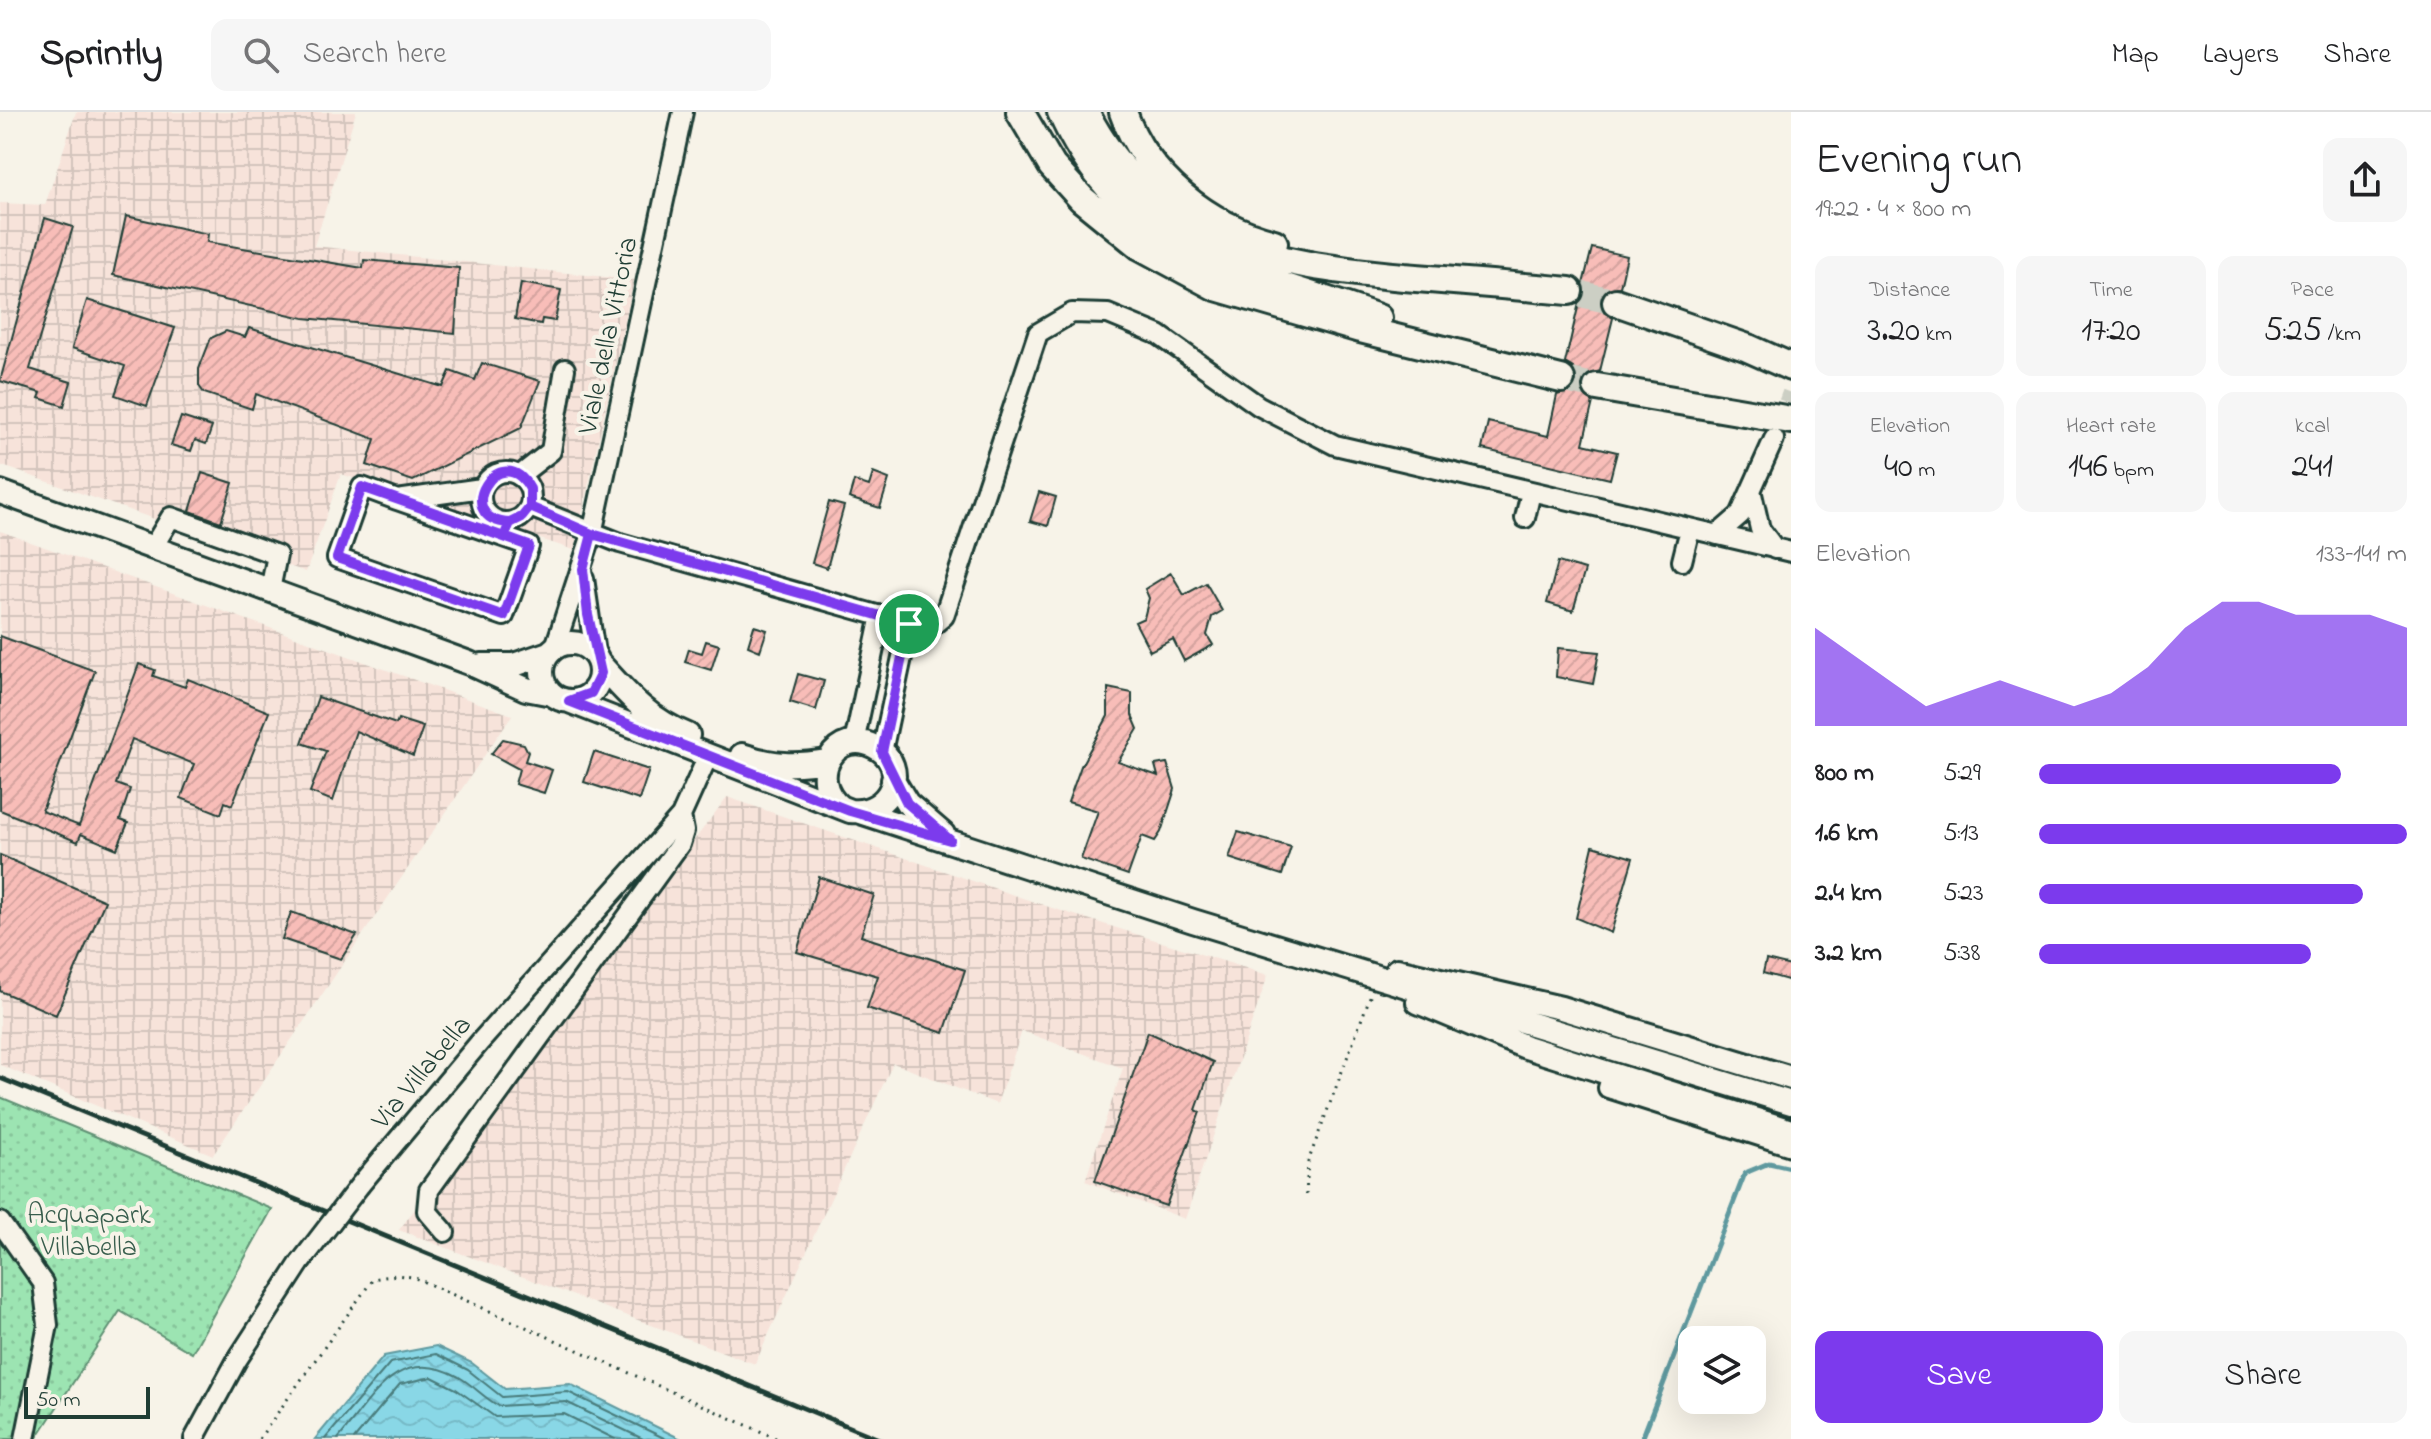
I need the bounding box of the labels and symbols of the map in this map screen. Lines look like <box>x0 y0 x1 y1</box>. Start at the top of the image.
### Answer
street label: Viale della Vittoria <box>568 233 650 439</box>
pin <box>875 590 943 658</box>
street label: Via Villabella <box>362 1007 483 1140</box>
park label: Acquapark Villabella <box>27 1196 152 1269</box>
scale bar <box>24 1383 150 1419</box>

